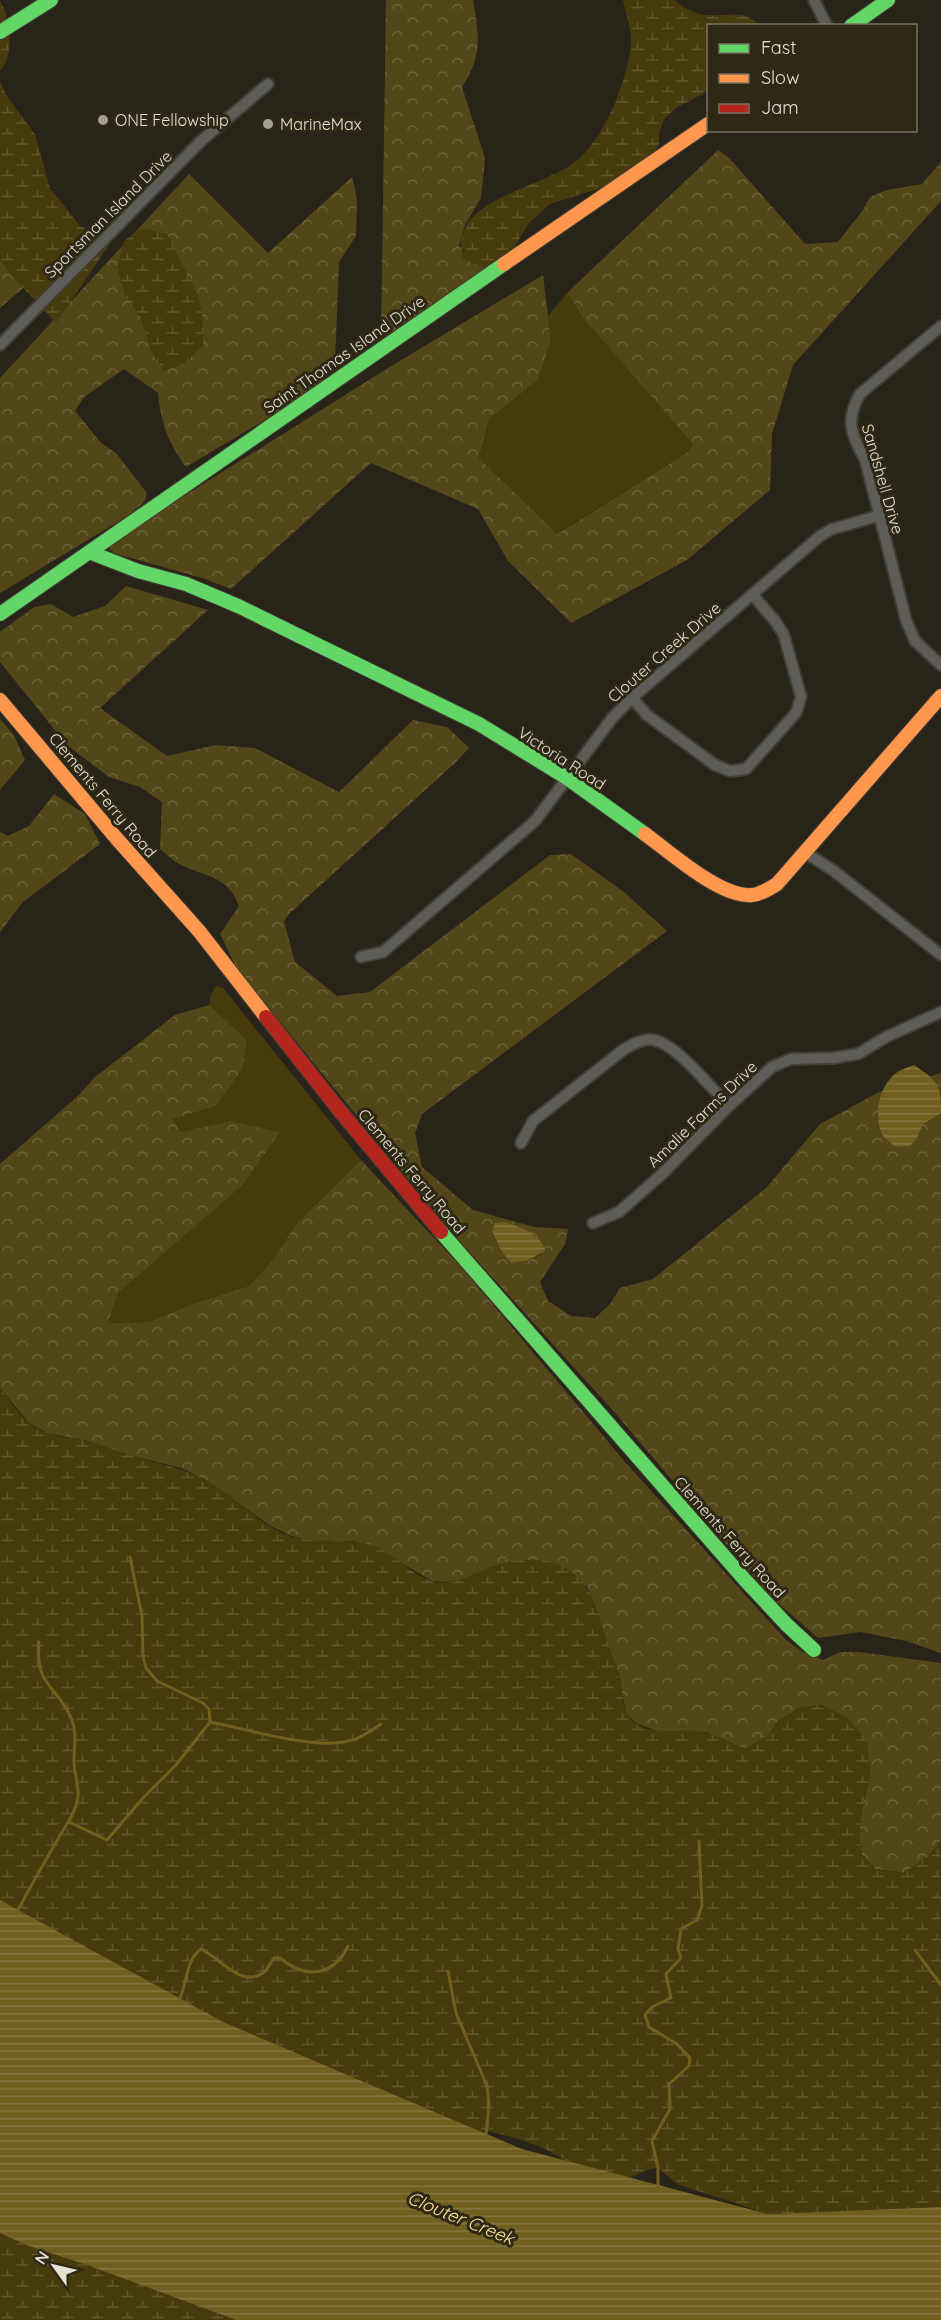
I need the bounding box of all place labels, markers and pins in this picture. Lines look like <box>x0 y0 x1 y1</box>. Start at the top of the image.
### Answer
place label: ONE Fellowship <box>115 110 229 130</box>
marker: ONE Fellowship <box>96 113 110 127</box>
place label: MarineMax <box>280 114 362 134</box>
marker: MarineMax <box>261 117 275 131</box>

